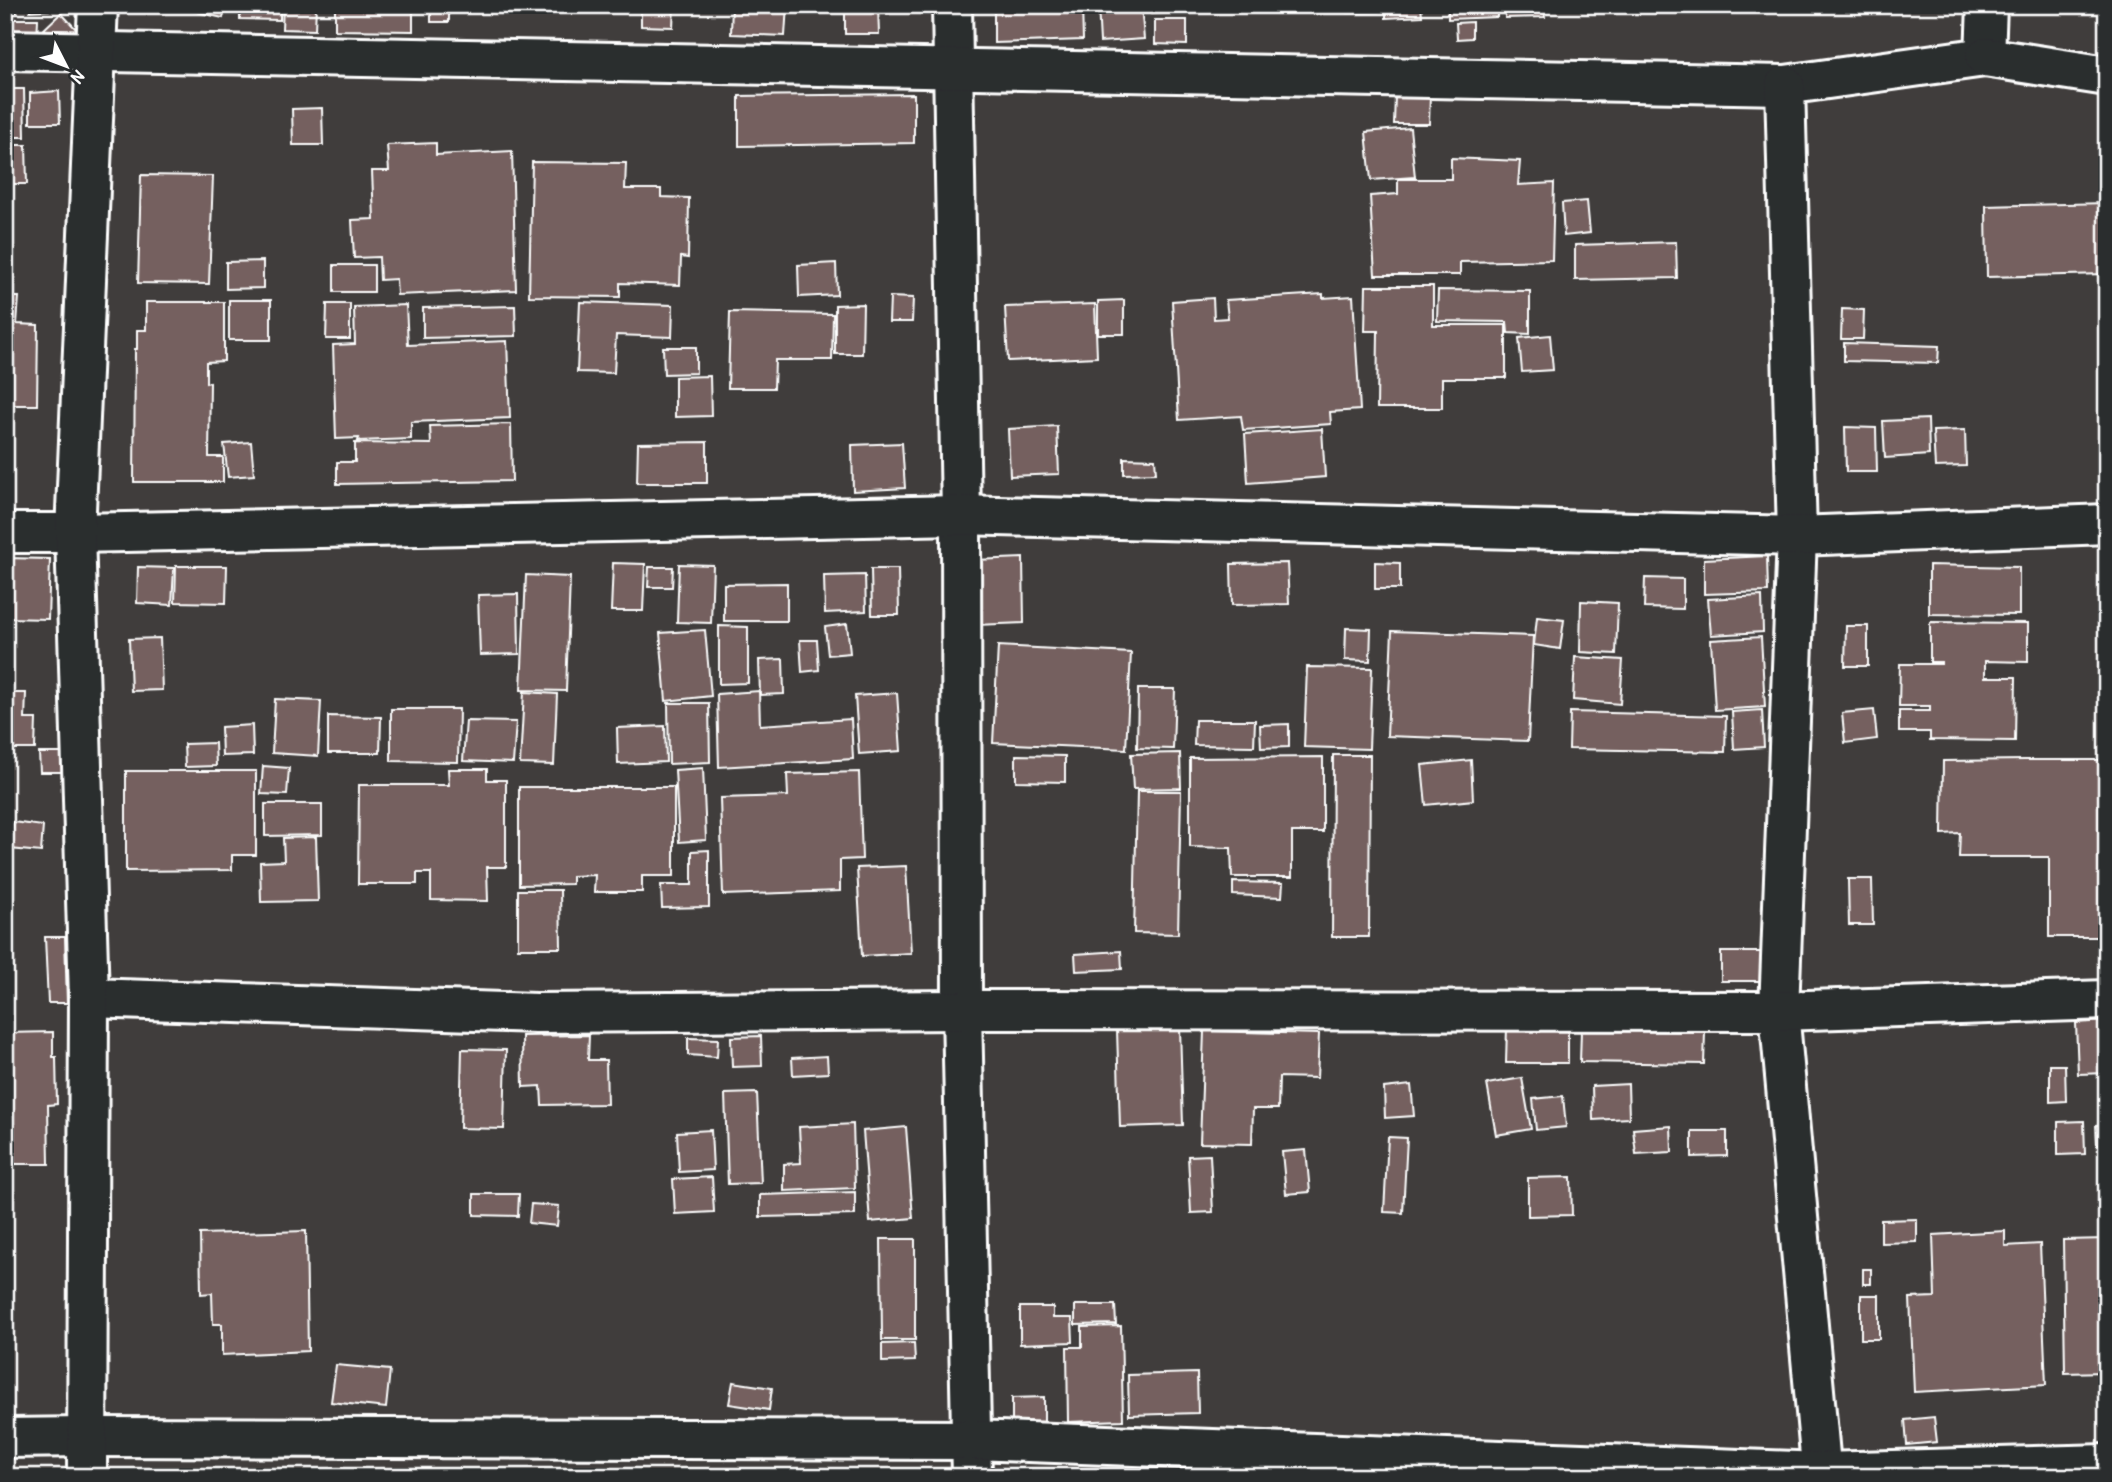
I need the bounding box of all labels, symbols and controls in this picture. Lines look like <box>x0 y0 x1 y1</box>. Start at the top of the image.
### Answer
north arrow <box>32 32 102 102</box>
text: N <box>66 65 92 90</box>

